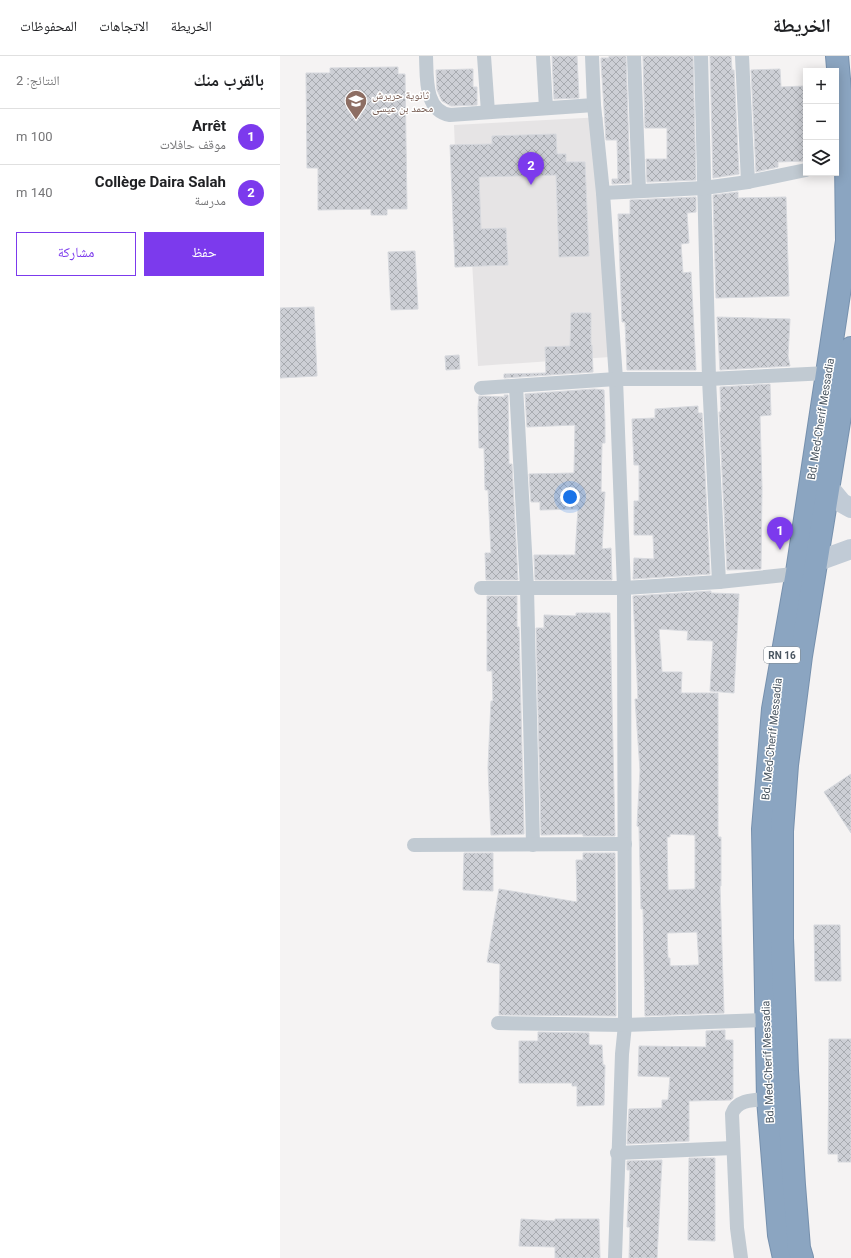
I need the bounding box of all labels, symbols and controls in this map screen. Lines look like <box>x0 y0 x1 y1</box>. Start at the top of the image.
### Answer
text: الخريطة <box>773 14 831 37</box>
text: المحفوظات <box>20 18 77 34</box>
text: الاتجاهات <box>99 18 149 34</box>
text: الخريطة <box>171 18 212 34</box>
map controls <box>803 68 839 176</box>
button: + <box>803 68 839 104</box>
text: بالقرب منك <box>193 70 264 90</box>
text: النتائج: 2 <box>16 73 60 88</box>
school or university icon: ثانوية حريرش محمد بن عيسى <box>343 88 369 121</box>
place label: ثانوية حريرش محمد بن عيسى <box>372 89 433 115</box>
button: − <box>803 104 839 140</box>
text: Arrêt <box>192 117 226 135</box>
text: 100 m <box>16 129 53 144</box>
text: 1 <box>247 129 255 144</box>
text: موقف حافلات <box>160 137 226 152</box>
button: layers <box>803 140 839 176</box>
pin: 2 <box>518 152 544 185</box>
text: Collège Daira Salah <box>95 173 226 191</box>
text: 140 m <box>16 185 53 200</box>
text: 2 <box>247 185 255 200</box>
text: مدرسة <box>194 193 226 208</box>
button: مشاركة <box>16 232 136 276</box>
button: حفظ <box>144 232 264 276</box>
street label: Bd. Med-Cherif Messadia <box>805 357 837 481</box>
your location <box>560 487 580 507</box>
pin: 1 <box>767 517 793 550</box>
road number: RN 16 <box>764 647 800 663</box>
street label: Bd. Med-Cherif Messadia <box>759 677 785 801</box>
street label: Bd. Med-Cherif Messadia <box>759 1000 777 1124</box>

